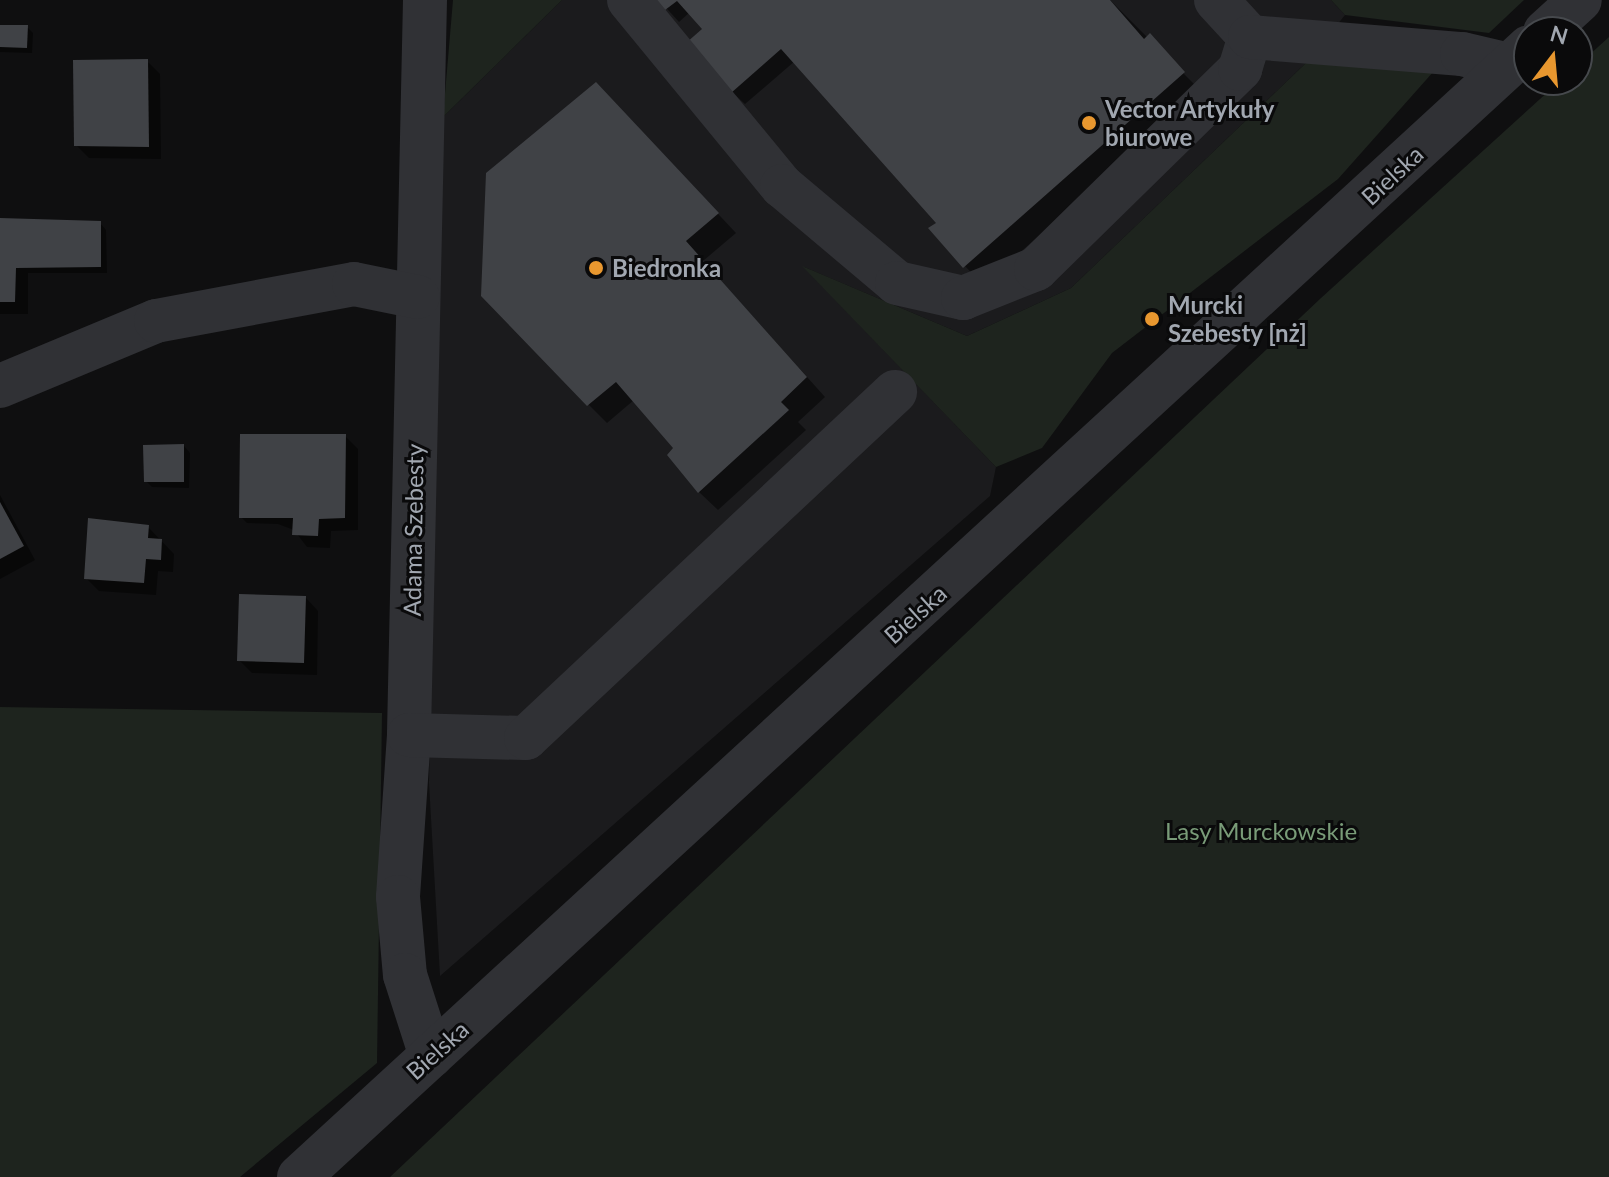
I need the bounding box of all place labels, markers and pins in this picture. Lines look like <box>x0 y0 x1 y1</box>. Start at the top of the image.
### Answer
place label: Vector Artykuły biurowe <box>1105 95 1276 151</box>
marker: Vector Artykuły biurowe <box>1080 114 1098 132</box>
place label: Biedronka <box>612 254 721 282</box>
marker: Biedronka <box>587 259 605 277</box>
place label: Murcki Szebesty [nż] <box>1168 291 1307 347</box>
marker: Murcki Szebesty [nż] <box>1143 310 1161 328</box>

